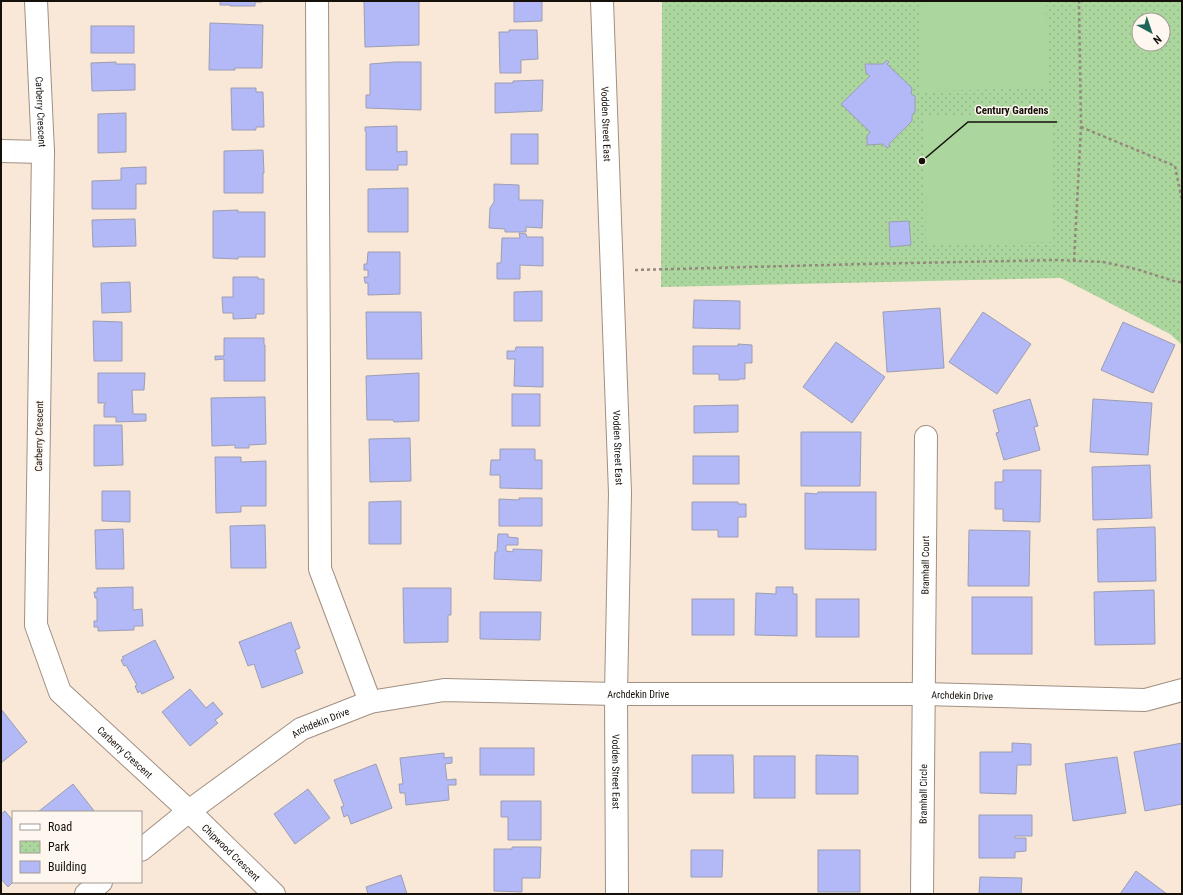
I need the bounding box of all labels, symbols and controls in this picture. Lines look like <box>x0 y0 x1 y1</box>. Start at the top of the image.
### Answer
north arrow <box>1131 12 1171 52</box>
text: N <box>1150 32 1164 47</box>
street label: Carberry Crescent <box>34 76 48 148</box>
street label: Vodden Street East <box>600 86 613 162</box>
callout: Century Gardens <box>968 99 1057 122</box>
text: Century Gardens <box>975 104 1049 117</box>
street label: Carberry Crescent <box>33 400 45 471</box>
street label: Vodden Street East <box>611 410 625 486</box>
street label: Bramhall Court <box>919 535 931 595</box>
street label: Archdekin Drive <box>607 688 669 700</box>
street label: Archdekin Drive <box>931 689 994 701</box>
street label: Archdekin Drive <box>289 705 351 740</box>
street label: Carberry Crescent <box>95 724 155 780</box>
street label: Vodden Street East <box>611 734 622 809</box>
street label: Bramhall Circle <box>917 764 929 824</box>
legend <box>12 811 142 883</box>
text: Road <box>48 820 72 834</box>
street label: Chipwood Crescent <box>200 822 263 883</box>
text: Park <box>48 840 70 854</box>
text: Building <box>48 860 86 874</box>

